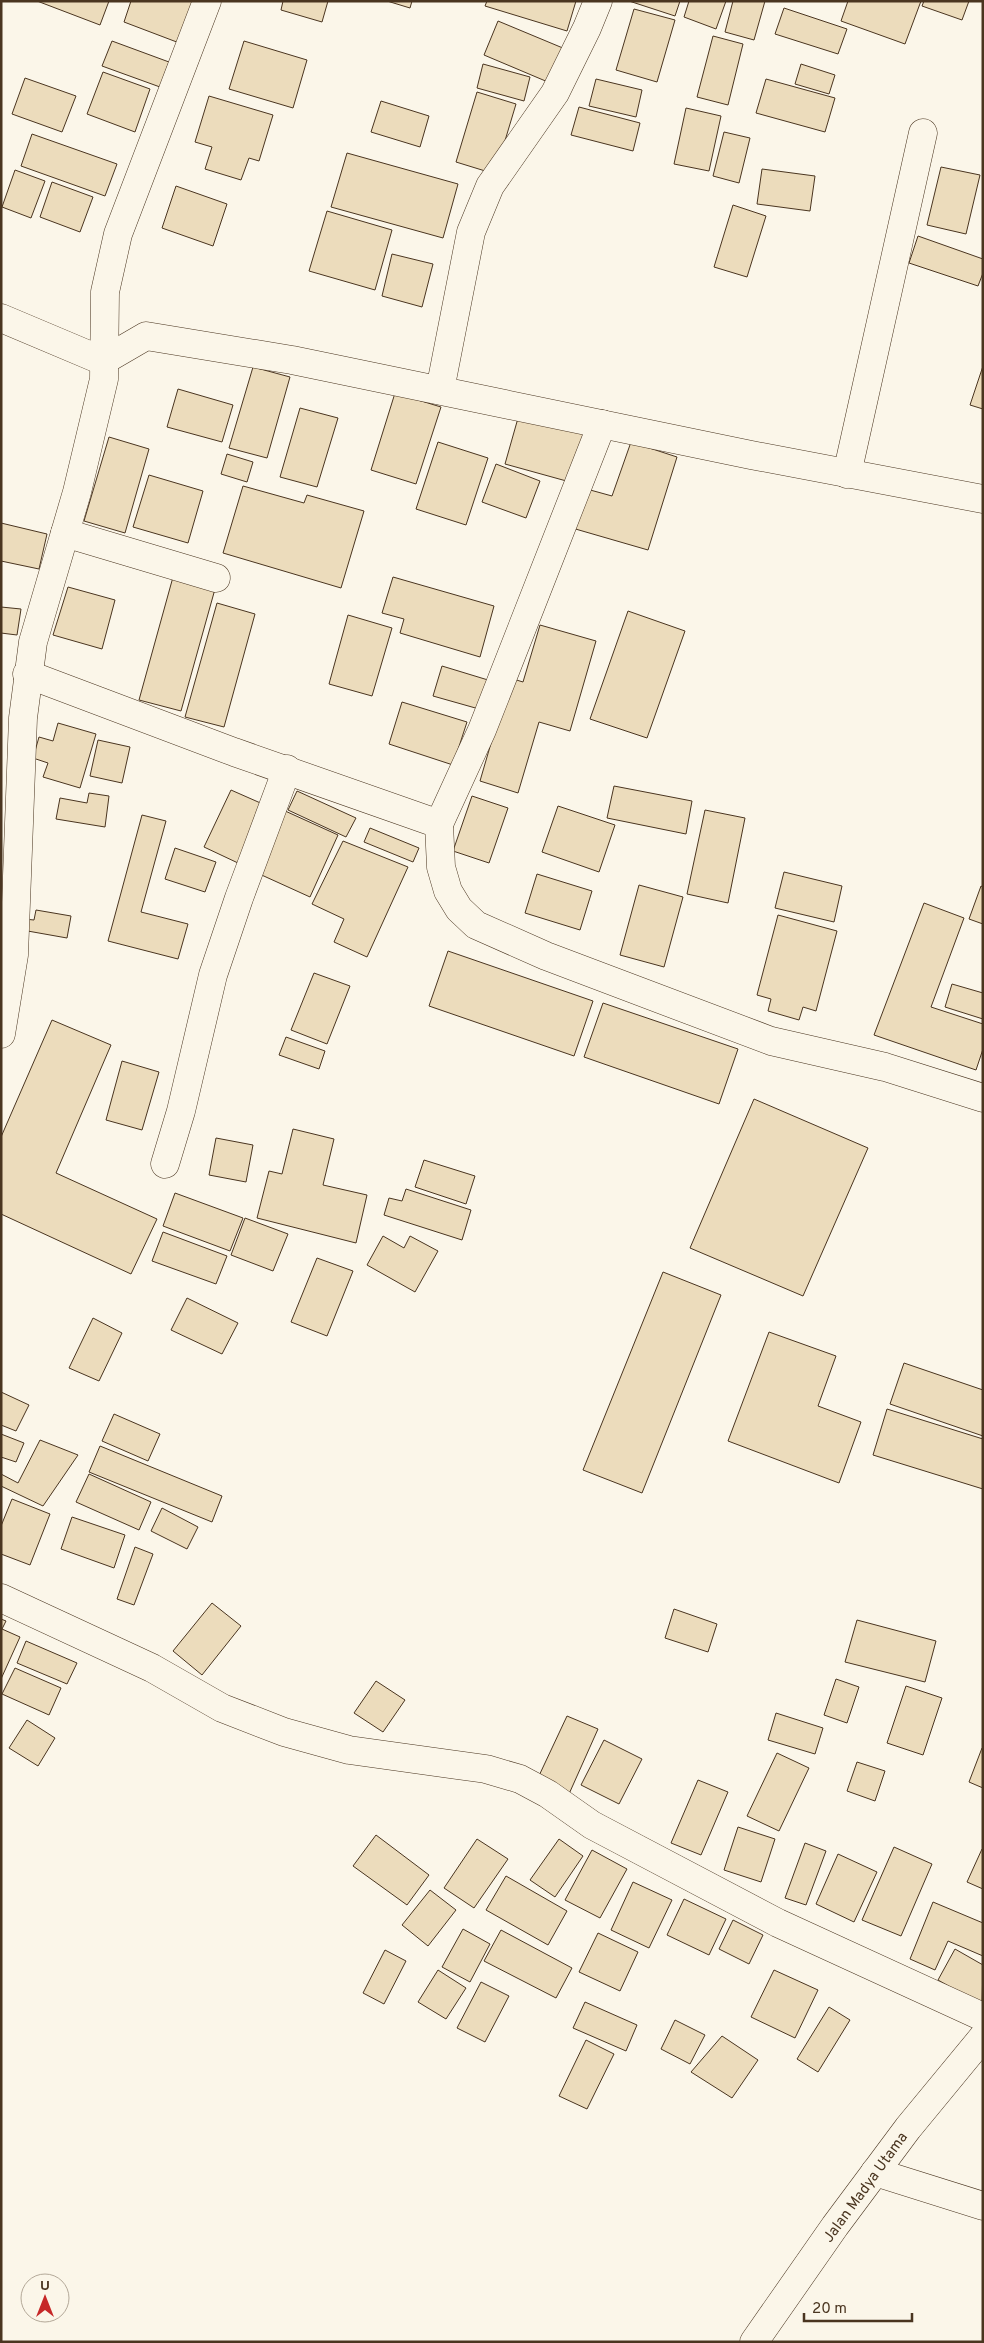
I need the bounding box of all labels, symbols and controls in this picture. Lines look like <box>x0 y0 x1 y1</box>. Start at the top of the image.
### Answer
street label: Jalan Madya Utama <box>820 2129 913 2247</box>
north arrow <box>20 2273 70 2323</box>
text: U <box>40 2278 50 2295</box>
scale bar <box>804 2290 912 2322</box>
text: 20 m <box>812 2300 847 2319</box>

